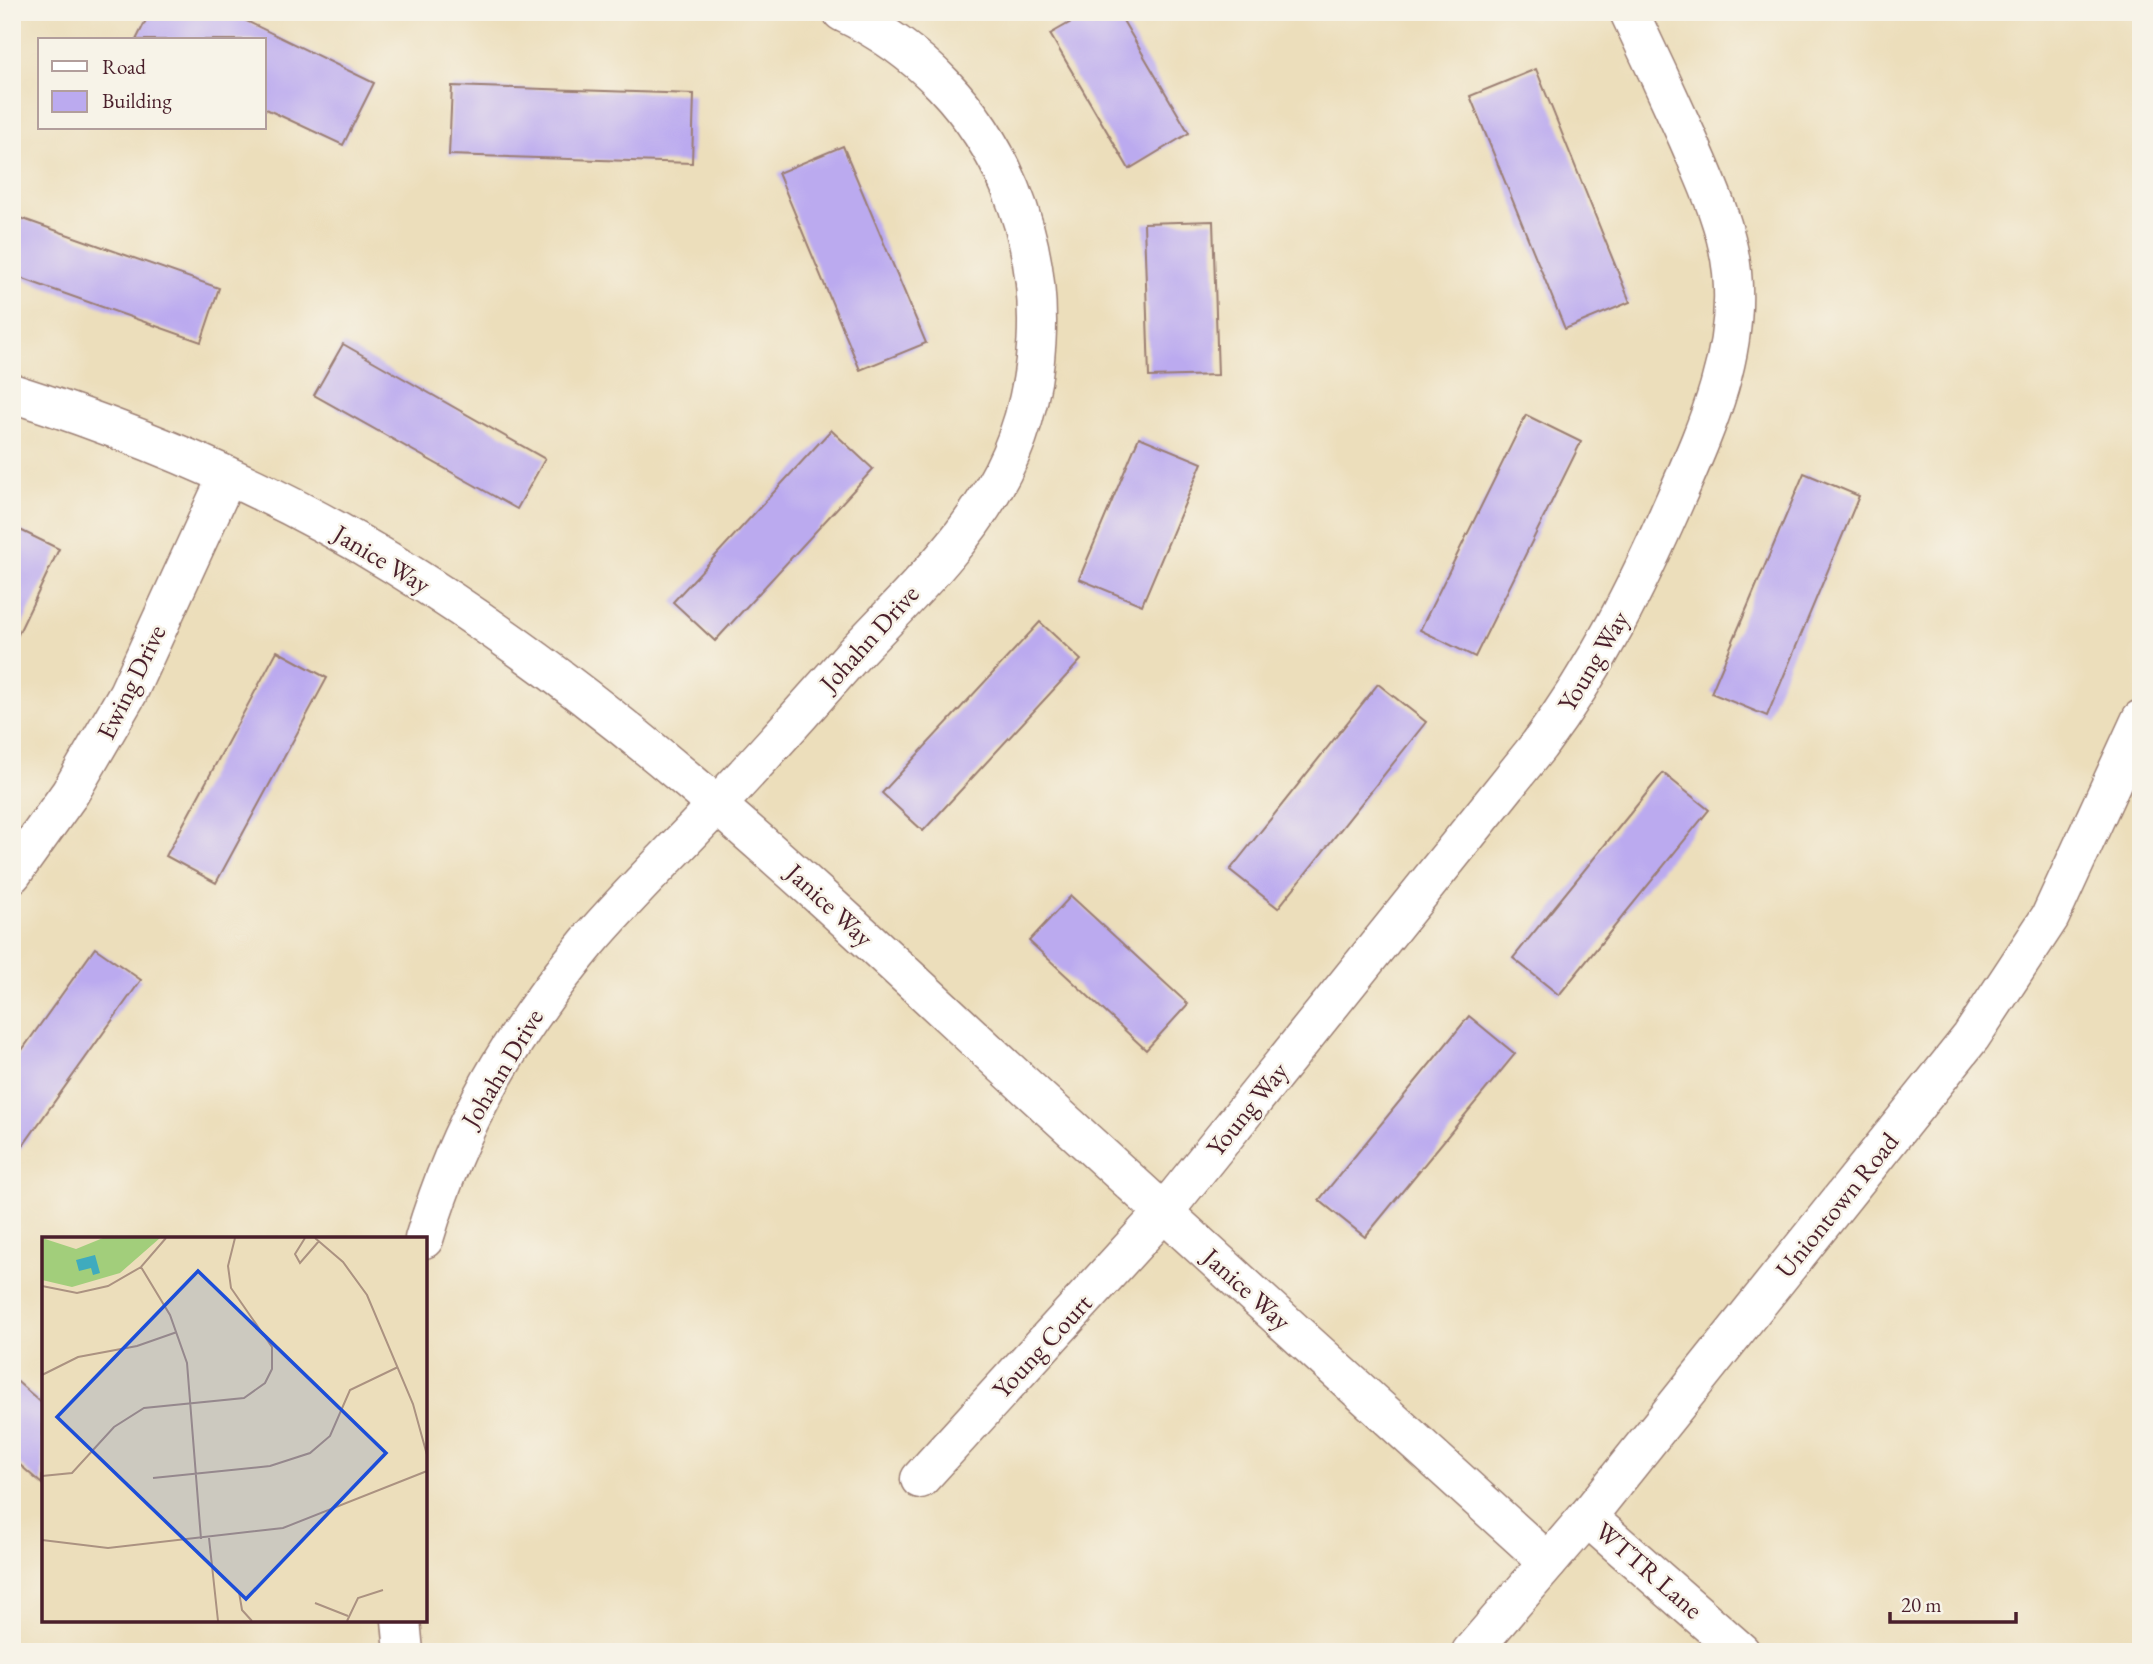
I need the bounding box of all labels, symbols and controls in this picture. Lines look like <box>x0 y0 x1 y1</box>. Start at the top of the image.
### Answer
legend <box>38 38 266 130</box>
text: Road <box>102 53 146 80</box>
text: Building <box>102 87 172 114</box>
street label: Janice Way <box>325 516 437 602</box>
street label: Johahn Drive <box>811 577 926 700</box>
street label: Young Way <box>1550 604 1637 718</box>
street label: Ewing Drive <box>89 619 173 745</box>
street label: Janice Way <box>778 855 881 954</box>
street label: Johahn Drive <box>452 1002 551 1135</box>
street label: Young Way <box>1199 1054 1296 1163</box>
street label: Uniontown Road <box>1768 1125 1907 1285</box>
inset map <box>42 1237 427 1622</box>
street label: Janice Way <box>1194 1239 1299 1338</box>
street label: Young Court <box>985 1286 1099 1406</box>
street label: WTTR Lane <box>1588 1514 1710 1626</box>
scale bar <box>1890 1580 2016 1624</box>
text: 20 m <box>1901 1591 1942 1618</box>

